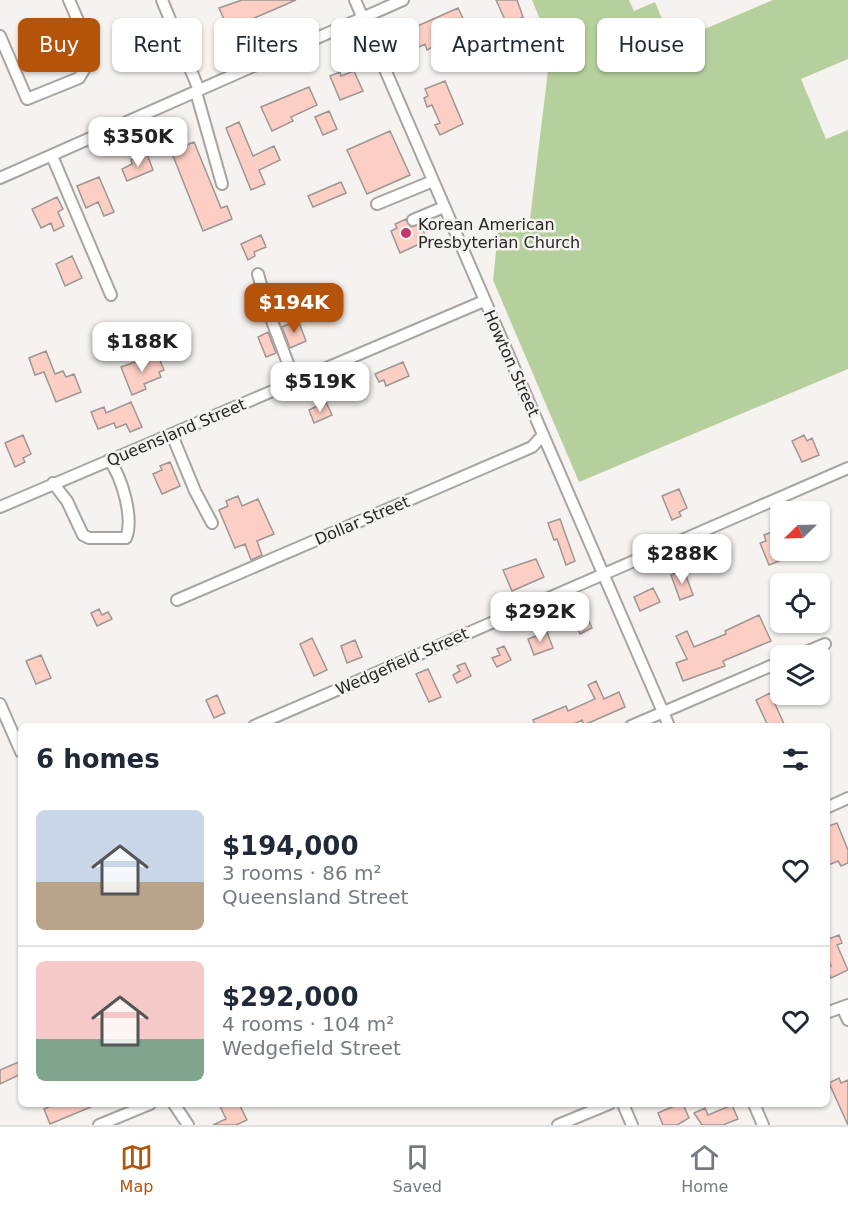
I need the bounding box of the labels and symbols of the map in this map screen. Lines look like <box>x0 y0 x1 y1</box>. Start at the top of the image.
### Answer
pin: $350K <box>96 117 180 168</box>
place label: Korean American Presbyterian Church <box>418 215 580 252</box>
marker: Korean American Presbyterian Church <box>399 226 413 240</box>
pin: $194K <box>252 283 336 334</box>
street label: Howton Street <box>480 307 544 420</box>
pin: $188K <box>100 322 184 373</box>
pin: $519K <box>278 362 362 413</box>
street label: Queensland Street <box>104 395 249 470</box>
street label: Dollar Street <box>312 492 412 549</box>
north arrow <box>770 501 830 561</box>
pin: $288K <box>640 534 724 585</box>
pin: $292K <box>498 592 582 643</box>
street label: Wedgefield Street <box>333 624 471 699</box>

